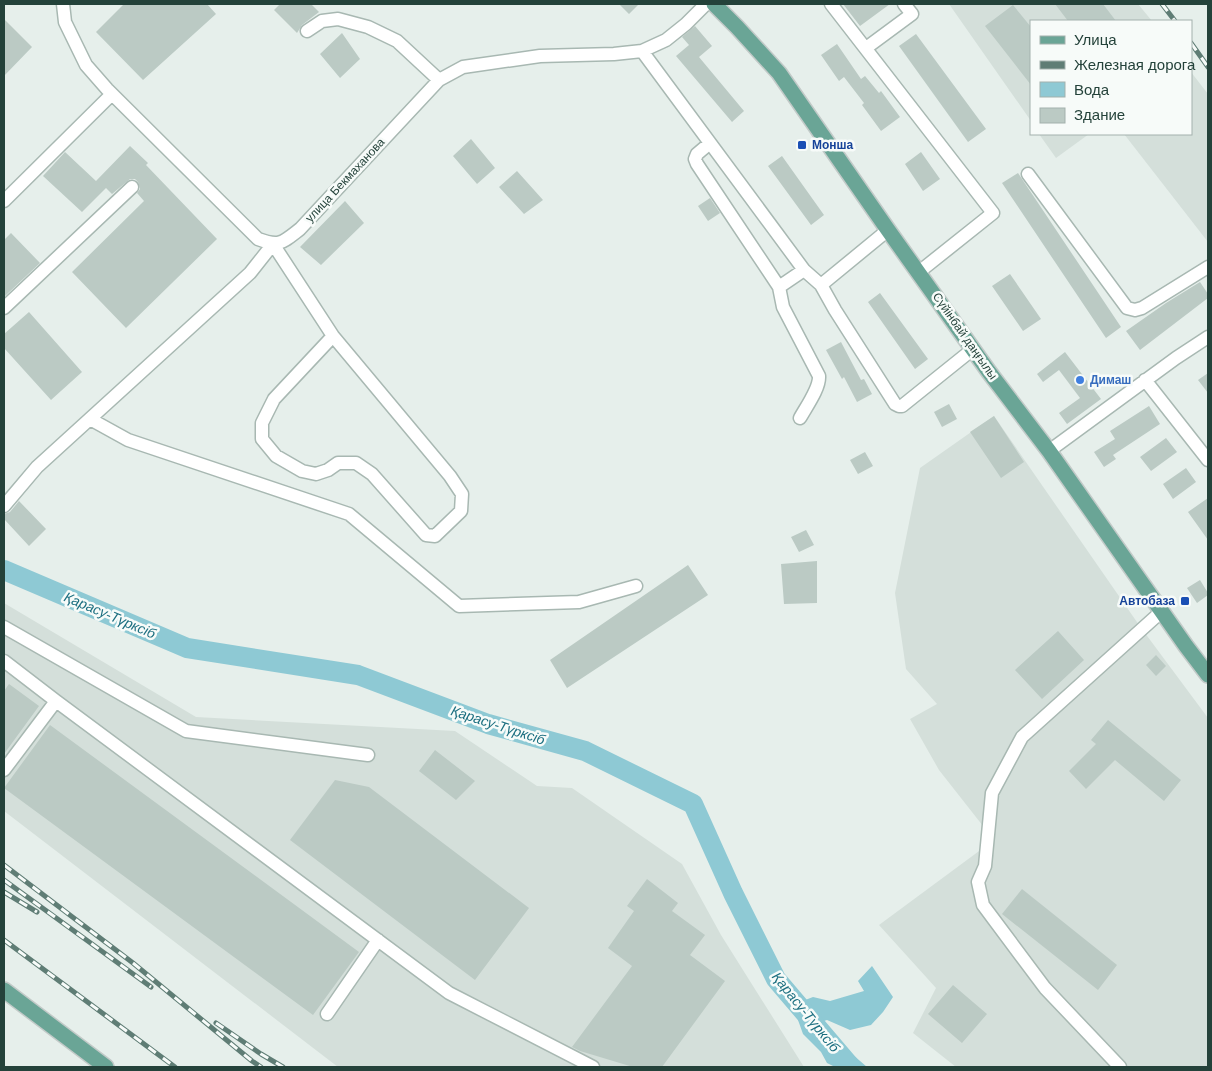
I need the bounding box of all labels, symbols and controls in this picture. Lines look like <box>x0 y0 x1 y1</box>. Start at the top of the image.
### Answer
legend <box>1030 20 1192 135</box>
text: Улица <box>1074 31 1117 48</box>
text: Железная дорога <box>1074 56 1196 73</box>
text: Вода <box>1074 81 1110 98</box>
text: Здание <box>1074 106 1125 123</box>
street label: улица Бекмаханова <box>302 135 388 225</box>
place label: Монша <box>812 138 854 152</box>
marker: Монша <box>796 139 808 151</box>
street label: Сүйінбай даңғылы <box>930 290 1000 382</box>
place label: Димаш <box>1090 373 1131 387</box>
marker: Димаш <box>1074 374 1086 386</box>
water label: Қарасу-Түрксіб <box>62 589 159 642</box>
place label: Автобаза <box>1119 594 1175 608</box>
marker: Автобаза <box>1179 595 1191 607</box>
water label: Қарасу-Түрксіб <box>449 702 548 748</box>
water label: Қарасу-Түрксіб <box>769 969 844 1056</box>

